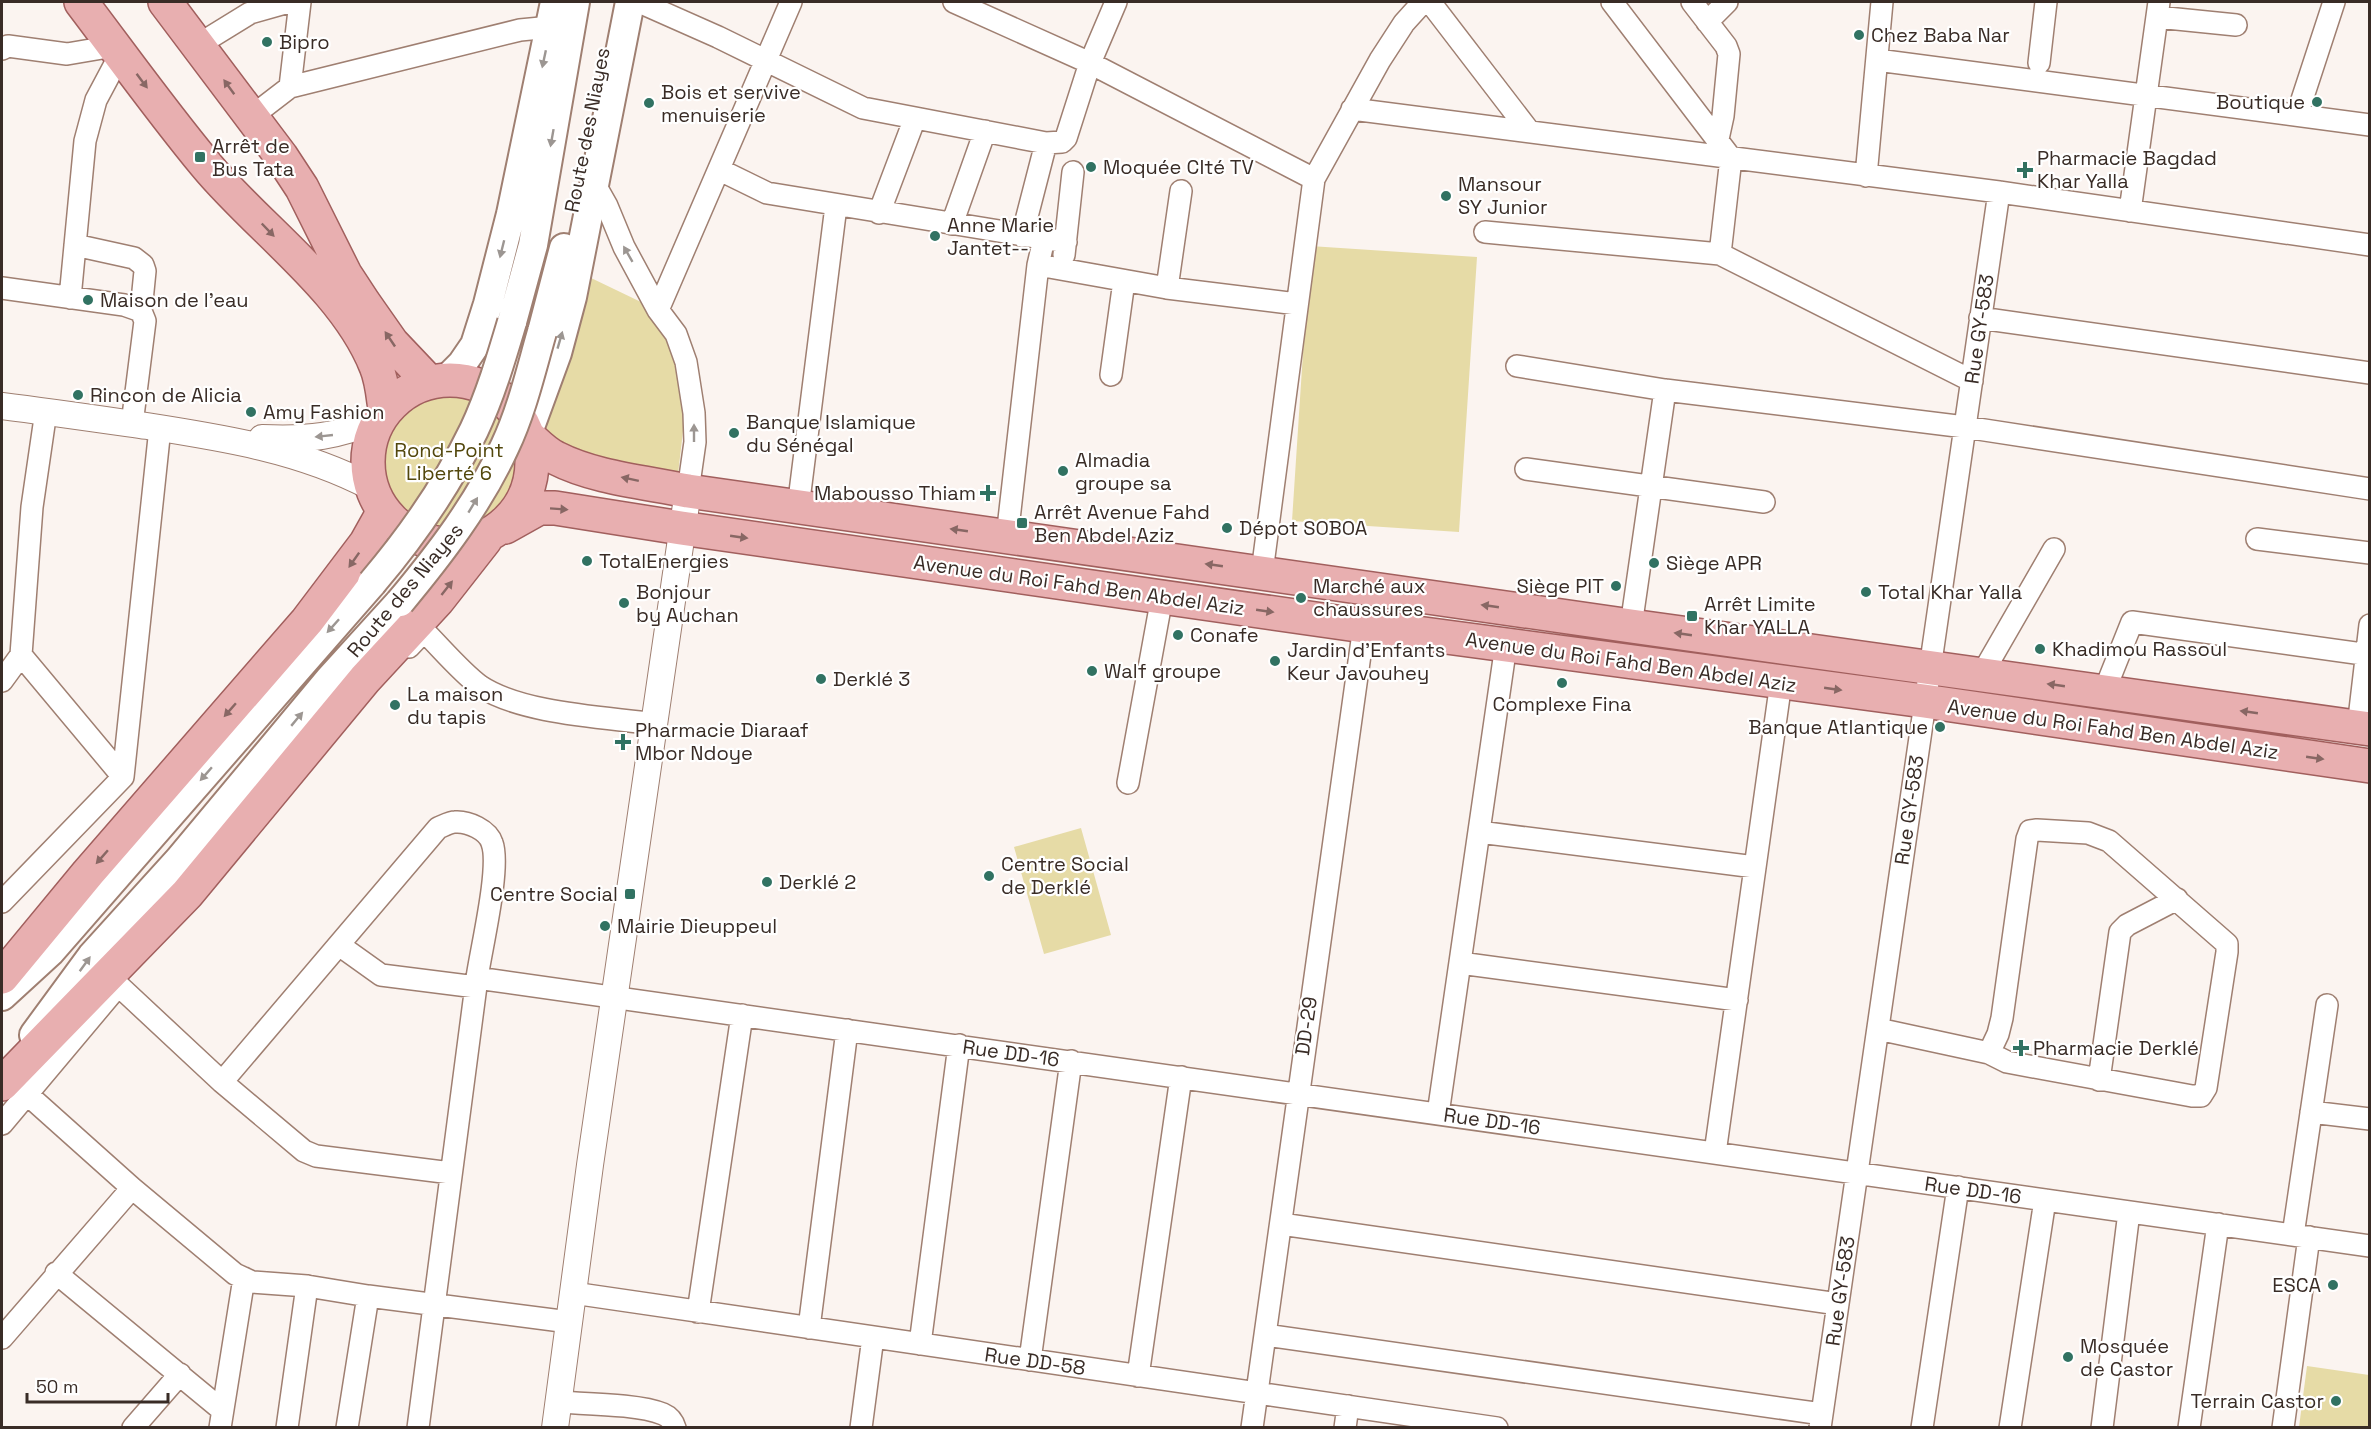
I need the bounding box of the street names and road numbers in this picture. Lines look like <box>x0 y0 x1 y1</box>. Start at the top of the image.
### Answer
street label: Route des Niayes <box>558 45 616 215</box>
street label: Rue GY-583 <box>1958 272 2000 386</box>
street label: Route des Niayes <box>341 517 469 663</box>
street label: Avenue du Roi Fahd Ben Abdel Aziz <box>912 549 1246 621</box>
street label: Avenue du Roi Fahd Ben Abdel Aziz <box>1464 626 1798 698</box>
street label: Avenue du Roi Fahd Ben Abdel Aziz <box>1946 693 2280 765</box>
street label: Rue GY-583 <box>1888 753 1930 867</box>
street label: DD-29 <box>1289 995 1323 1057</box>
street label: Rue DD-16 <box>961 1033 1061 1073</box>
street label: Rue DD-16 <box>1442 1101 1542 1141</box>
street label: Rue DD-16 <box>1923 1170 2023 1210</box>
street label: Rue GY-583 <box>1819 1234 1861 1348</box>
street label: Rue DD-58 <box>983 1341 1087 1381</box>

